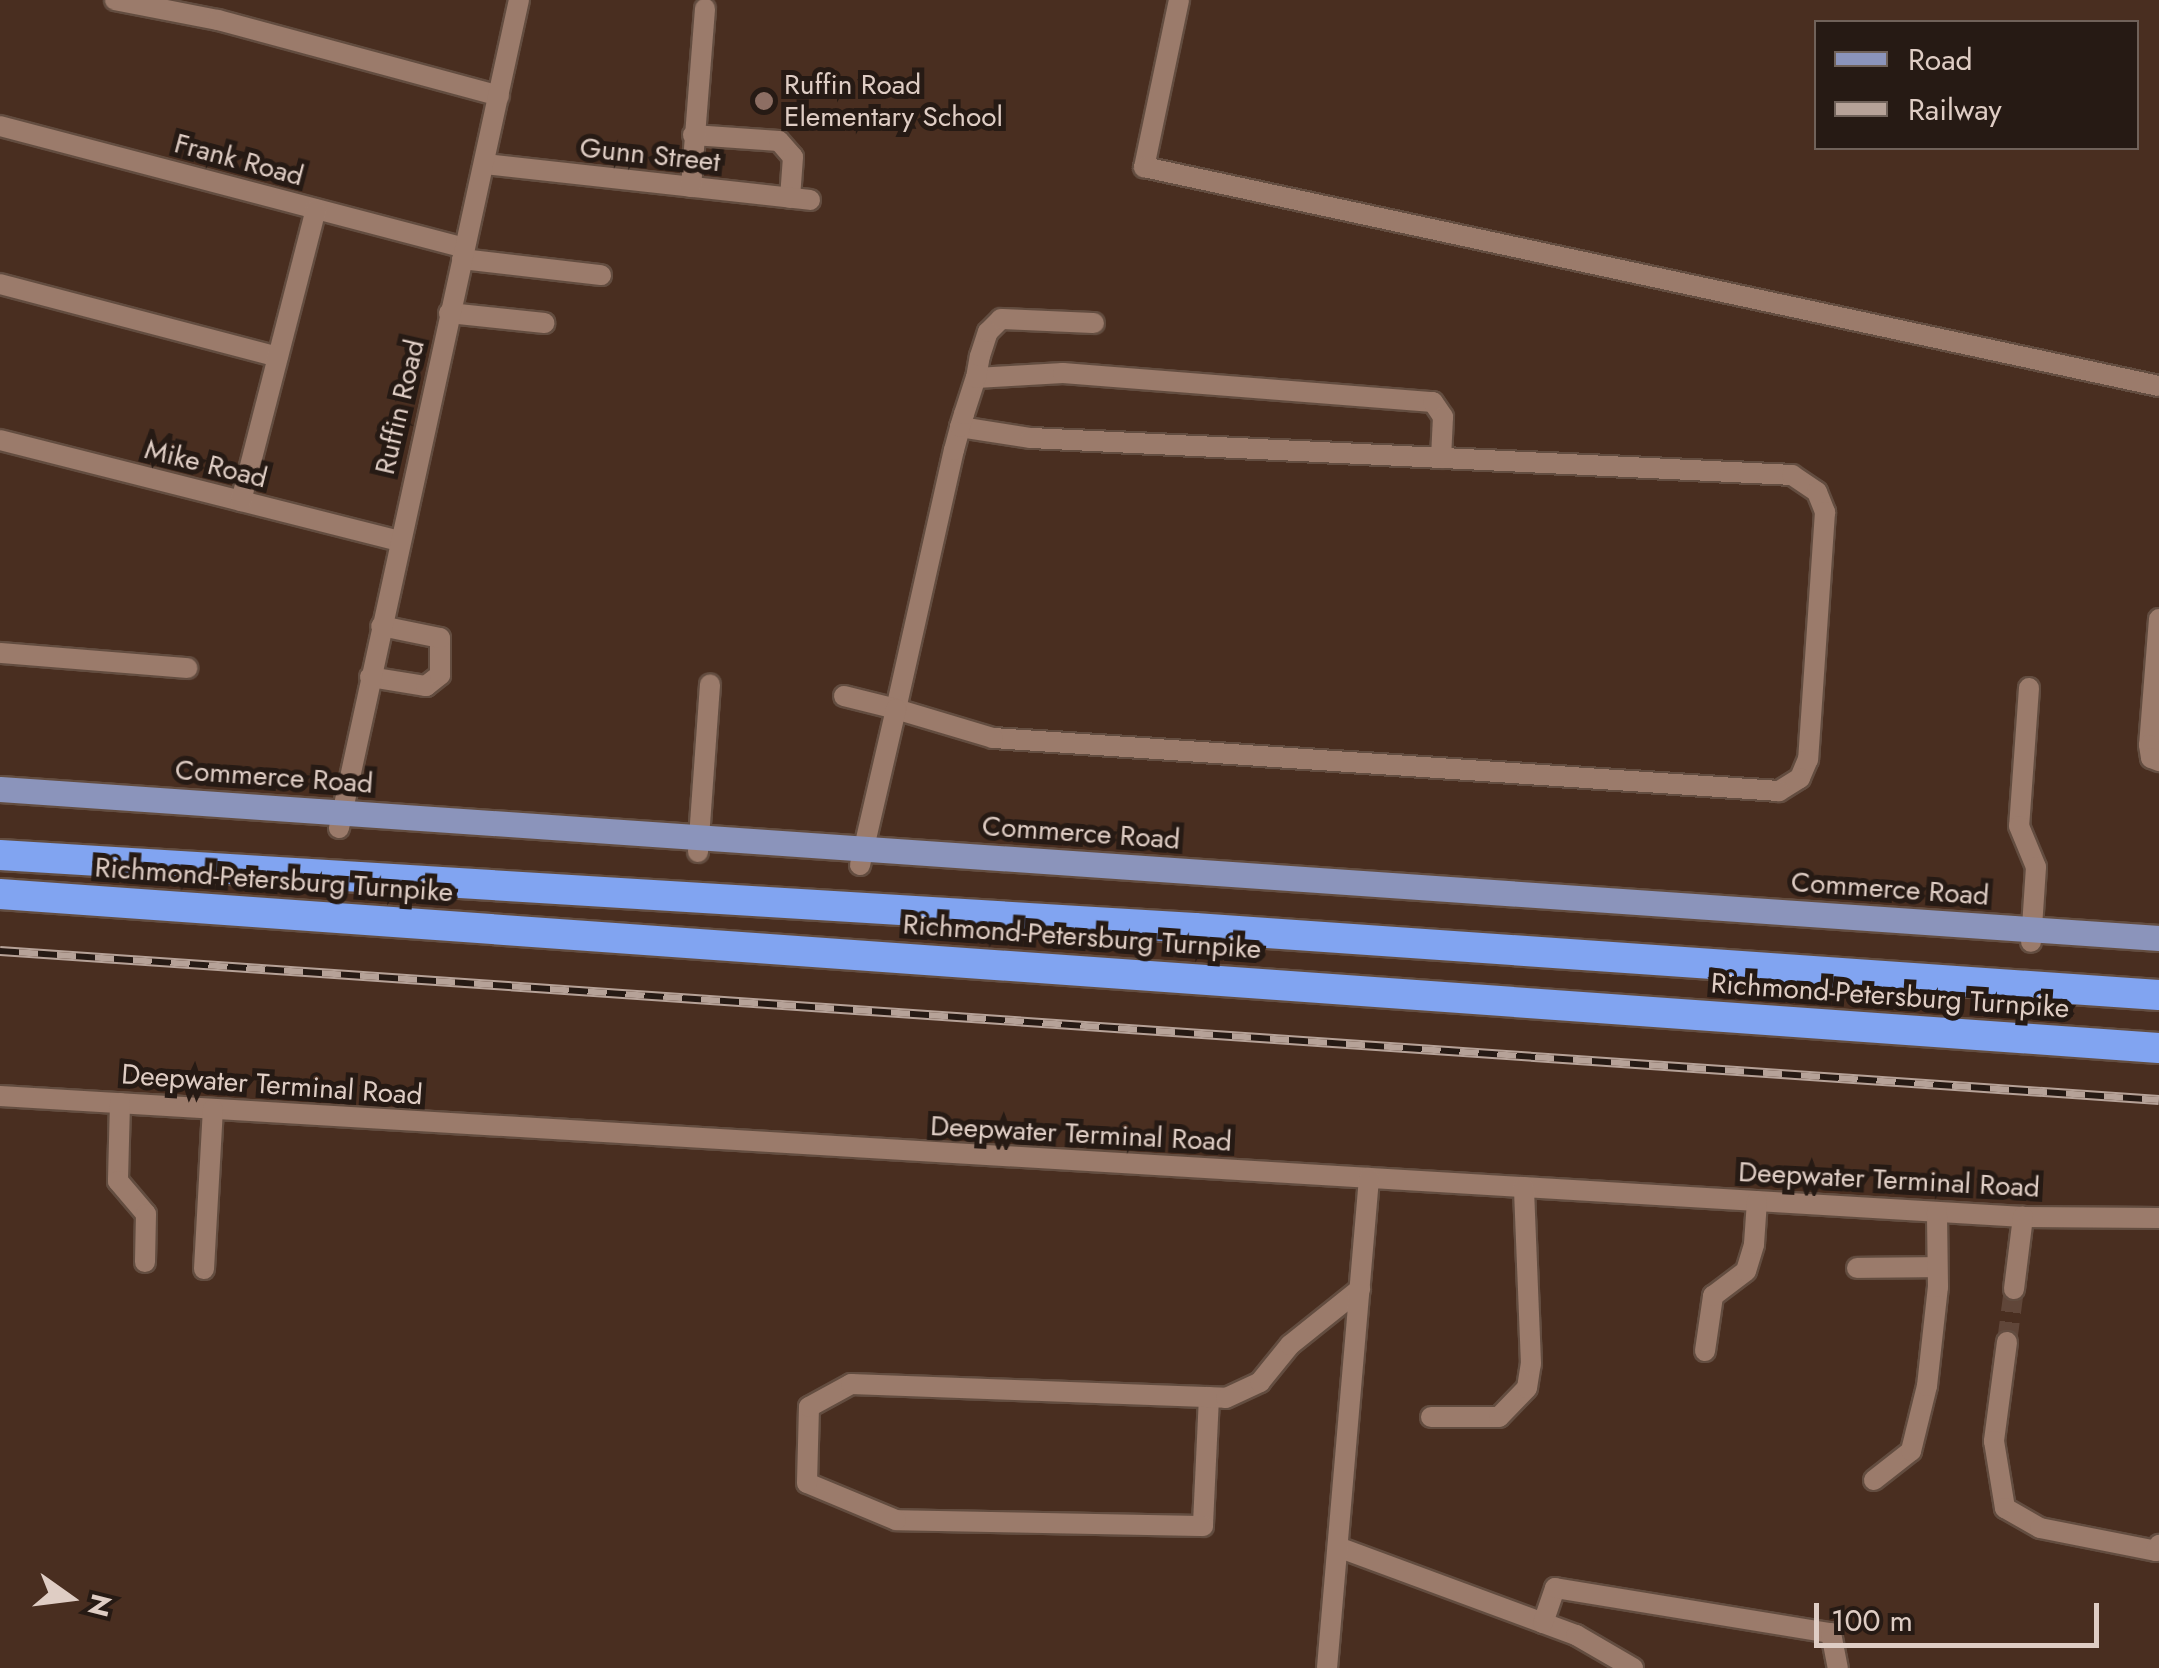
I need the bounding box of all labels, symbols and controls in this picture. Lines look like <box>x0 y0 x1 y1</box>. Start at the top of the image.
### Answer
legend <box>1814 20 2139 150</box>
text: Road <box>1908 38 1973 81</box>
place label: Ruffin Road Elementary School <box>784 68 1003 134</box>
text: Railway <box>1908 88 2002 131</box>
marker: Ruffin Road Elementary School <box>753 90 775 112</box>
street label: Frank Road <box>171 127 307 193</box>
street label: Gunn Street <box>578 131 722 179</box>
street label: Ruffin Road <box>368 336 432 478</box>
street label: Mike Road <box>141 433 271 495</box>
street label: Commerce Road <box>174 753 374 801</box>
street label: Commerce Road <box>981 809 1181 857</box>
street label: Richmond-Petersburg Turnpike <box>94 851 454 909</box>
street label: Commerce Road <box>1790 865 1990 913</box>
street label: Richmond-Petersburg Turnpike <box>902 908 1262 966</box>
street label: Richmond-Petersburg Turnpike <box>1710 967 2070 1025</box>
street label: Deepwater Terminal Road <box>120 1058 424 1112</box>
street label: Deepwater Terminal Road <box>929 1109 1233 1159</box>
street label: Deepwater Terminal Road <box>1737 1155 2041 1205</box>
north arrow <box>20 1548 120 1648</box>
scale bar <box>1819 1583 2104 1645</box>
text: N <box>77 1590 122 1621</box>
text: 100 m <box>1831 1599 1913 1642</box>

